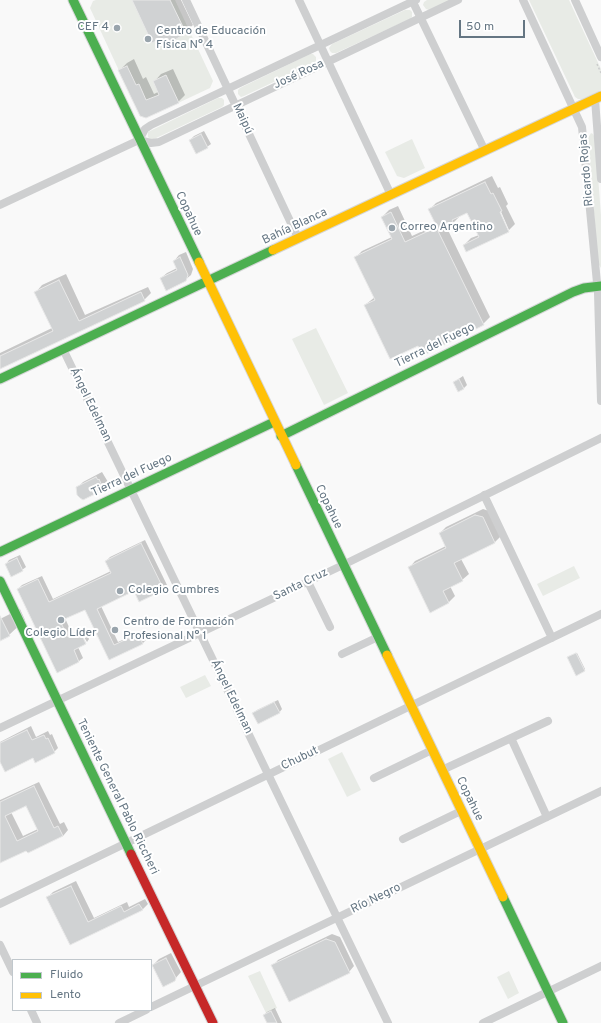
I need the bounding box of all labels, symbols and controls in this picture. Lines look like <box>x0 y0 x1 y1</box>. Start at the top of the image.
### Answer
scale bar <box>461 12 527 38</box>
text: 50 m <box>466 19 494 35</box>
place label: CEF 4 <box>77 21 109 35</box>
marker: CEF 4 <box>112 23 122 33</box>
place label: Centro de Educación Física N° 4 <box>156 25 266 53</box>
marker: Centro de Educación Física N° 4 <box>143 34 153 44</box>
street label: José Rosa <box>271 57 327 93</box>
street label: Maipú <box>229 101 255 137</box>
street label: Ricardo Rojas <box>577 133 597 207</box>
street label: Copahue <box>171 189 205 239</box>
street label: Bahía Blanca <box>260 206 330 248</box>
place label: Correo Argentino <box>400 221 493 235</box>
marker: Correo Argentino <box>387 223 397 233</box>
street label: Tierra del Fuego <box>393 320 477 372</box>
street label: Ángel Edelman <box>66 366 114 444</box>
street label: Tierra del Fuego <box>90 451 174 501</box>
street label: Copahue <box>311 482 345 532</box>
street label: Santa Cruz <box>271 566 331 604</box>
place label: Colegio Cumbres <box>128 584 219 598</box>
marker: Colegio Cumbres <box>115 586 125 596</box>
marker: Colegio Líder <box>56 615 66 625</box>
place label: Centro de Formación Profesional N° 1 <box>123 616 234 644</box>
marker: Centro de Formación Profesional N° 1 <box>110 625 120 635</box>
place label: Colegio Líder <box>25 627 97 641</box>
street label: Ángel Edelman <box>207 658 255 736</box>
street label: Teniente General Pablo Riccheri <box>73 717 161 877</box>
street label: Chubut <box>279 744 321 774</box>
street label: Copahue <box>452 774 486 824</box>
street label: Río Negro <box>349 881 403 917</box>
legend <box>12 959 152 1011</box>
text: Fluido <box>50 967 83 983</box>
text: Lento <box>50 987 81 1003</box>

